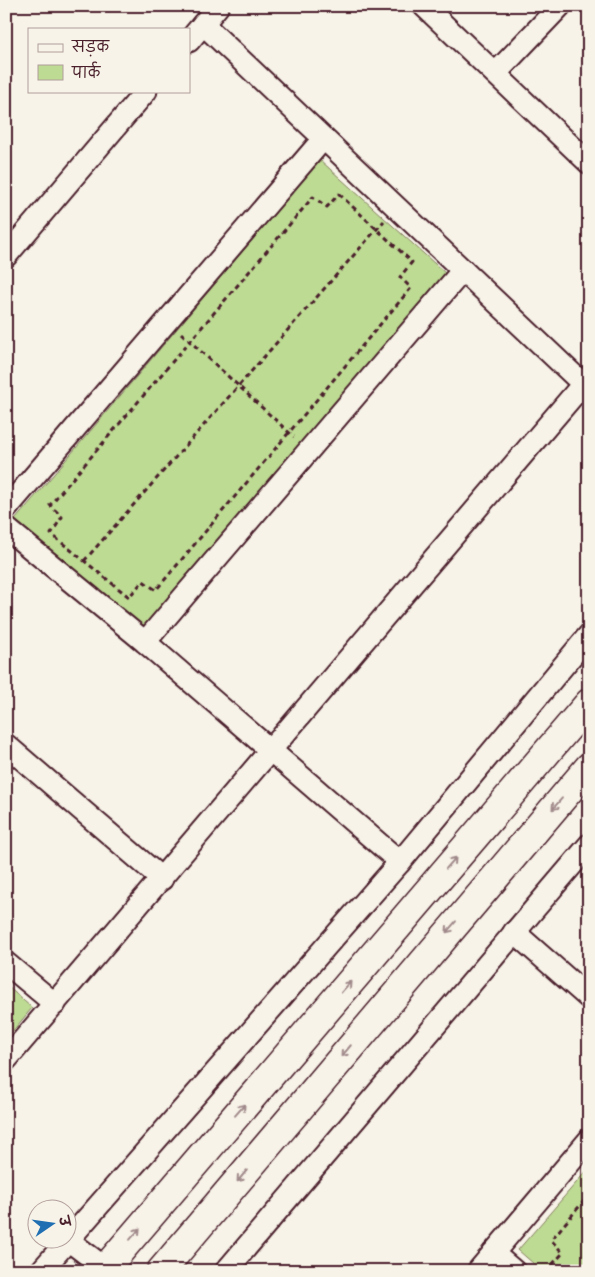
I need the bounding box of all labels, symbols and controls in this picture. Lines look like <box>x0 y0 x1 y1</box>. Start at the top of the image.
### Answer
legend <box>28 28 190 92</box>
text: सड़क <box>71 37 110 58</box>
text: पार्क <box>71 61 102 84</box>
one-way arrow <box>551 797 563 810</box>
one-way arrow <box>446 857 457 870</box>
one-way arrow <box>446 921 457 934</box>
one-way arrow <box>340 980 352 993</box>
one-way arrow <box>341 1044 352 1057</box>
one-way arrow <box>235 1104 246 1117</box>
one-way arrow <box>236 1169 247 1182</box>
north arrow <box>28 1200 78 1250</box>
text: उ <box>52 1213 75 1230</box>
one-way arrow <box>129 1227 140 1240</box>

